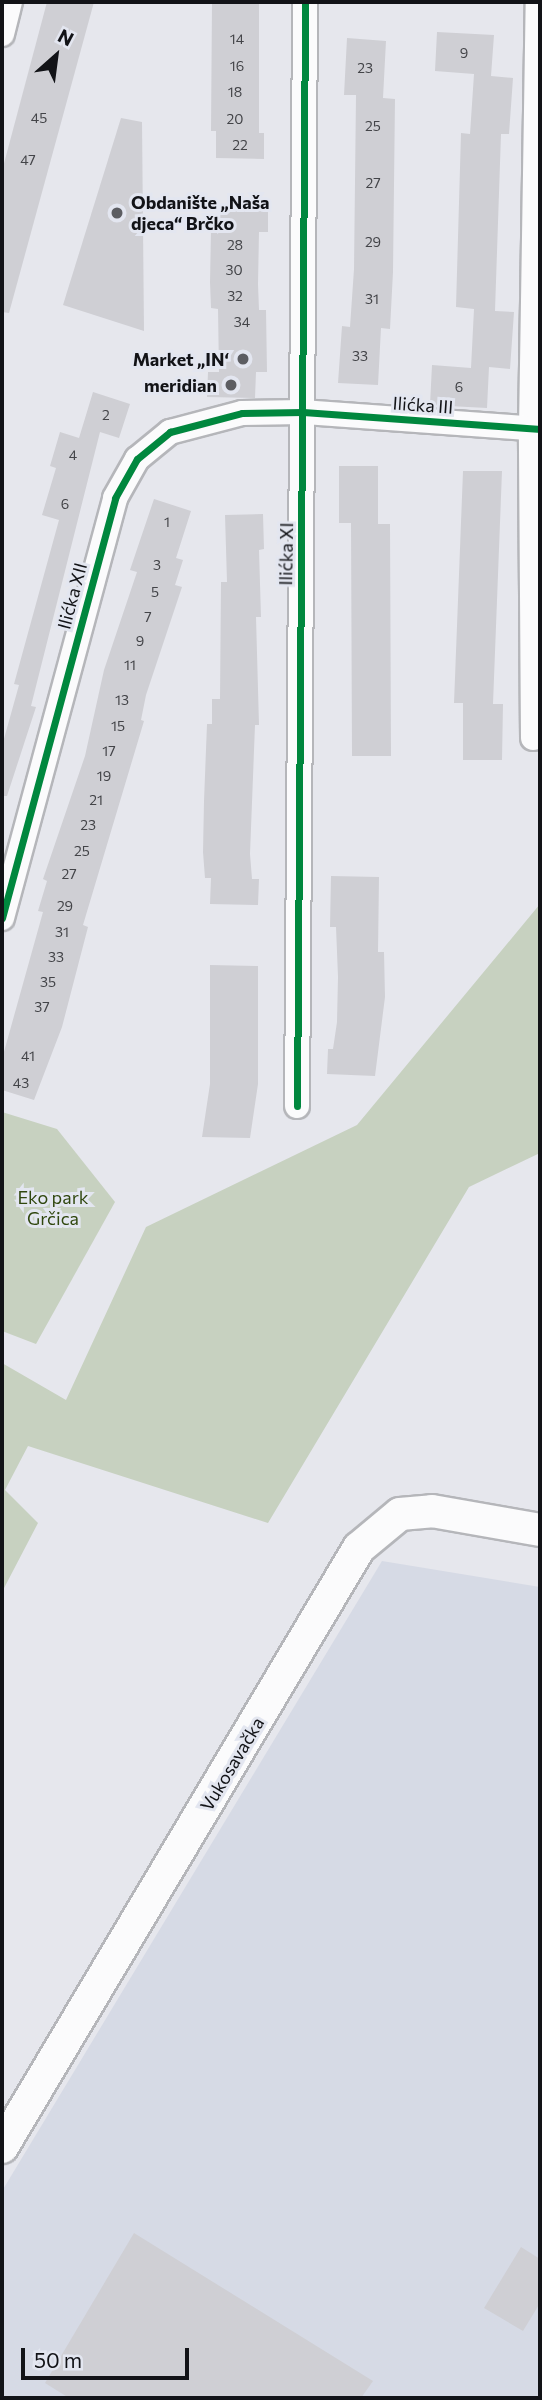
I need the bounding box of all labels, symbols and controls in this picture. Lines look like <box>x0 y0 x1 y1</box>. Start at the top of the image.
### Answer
north arrow <box>21 21 91 91</box>
text: N <box>54 24 78 51</box>
house number: 14 <box>230 31 244 47</box>
house number: 9 <box>460 45 468 61</box>
house number: 16 <box>230 58 244 74</box>
house number: 23 <box>357 60 373 76</box>
house number: 18 <box>228 84 242 100</box>
house number: 45 <box>31 110 47 126</box>
house number: 20 <box>227 111 243 127</box>
house number: 25 <box>365 118 381 134</box>
house number: 22 <box>232 137 248 153</box>
house number: 47 <box>20 152 36 168</box>
house number: 27 <box>365 175 381 191</box>
place label: Obdanište „Naša djeca“ Brčko <box>131 192 270 234</box>
marker: Obdanište „Naša djeca“ Brčko <box>109 205 125 221</box>
house number: 29 <box>365 234 381 250</box>
house number: 28 <box>227 237 243 253</box>
house number: 30 <box>225 262 243 278</box>
house number: 32 <box>227 288 243 304</box>
house number: 31 <box>365 291 379 307</box>
house number: 34 <box>234 314 250 330</box>
place label: Market „IN‘ <box>133 348 229 370</box>
house number: 33 <box>352 348 368 364</box>
marker: Market „IN‘ <box>235 351 251 367</box>
place label: meridian <box>144 374 217 396</box>
marker: meridian <box>223 377 239 393</box>
house number: 6 <box>455 379 463 395</box>
street label: Ilićka III <box>392 392 454 418</box>
house number: 2 <box>102 407 110 423</box>
house number: 4 <box>69 447 77 463</box>
house number: 6 <box>61 496 69 512</box>
house number: 1 <box>164 514 170 530</box>
street label: Ilićka XI <box>275 522 297 586</box>
house number: 3 <box>153 557 161 573</box>
street label: Ilićka XII <box>53 560 91 632</box>
house number: 5 <box>151 584 159 600</box>
house number: 7 <box>144 609 152 625</box>
house number: 9 <box>136 633 144 649</box>
house number: 11 <box>124 657 136 673</box>
house number: 13 <box>115 692 129 708</box>
house number: 15 <box>111 718 125 734</box>
house number: 17 <box>102 743 116 759</box>
house number: 19 <box>97 768 111 784</box>
house number: 21 <box>89 792 103 808</box>
house number: 23 <box>80 817 96 833</box>
house number: 25 <box>74 843 90 859</box>
house number: 27 <box>61 866 77 882</box>
house number: 29 <box>57 898 73 914</box>
house number: 31 <box>55 924 69 940</box>
house number: 33 <box>48 949 64 965</box>
house number: 35 <box>40 974 56 990</box>
house number: 37 <box>34 999 50 1015</box>
house number: 41 <box>21 1048 35 1064</box>
house number: 43 <box>13 1075 29 1091</box>
park label: Eko park Grčica <box>17 1187 89 1230</box>
street label: Vukosavačka <box>196 1713 268 1815</box>
scale bar <box>24 2334 192 2378</box>
text: 50 m <box>34 2347 82 2372</box>

